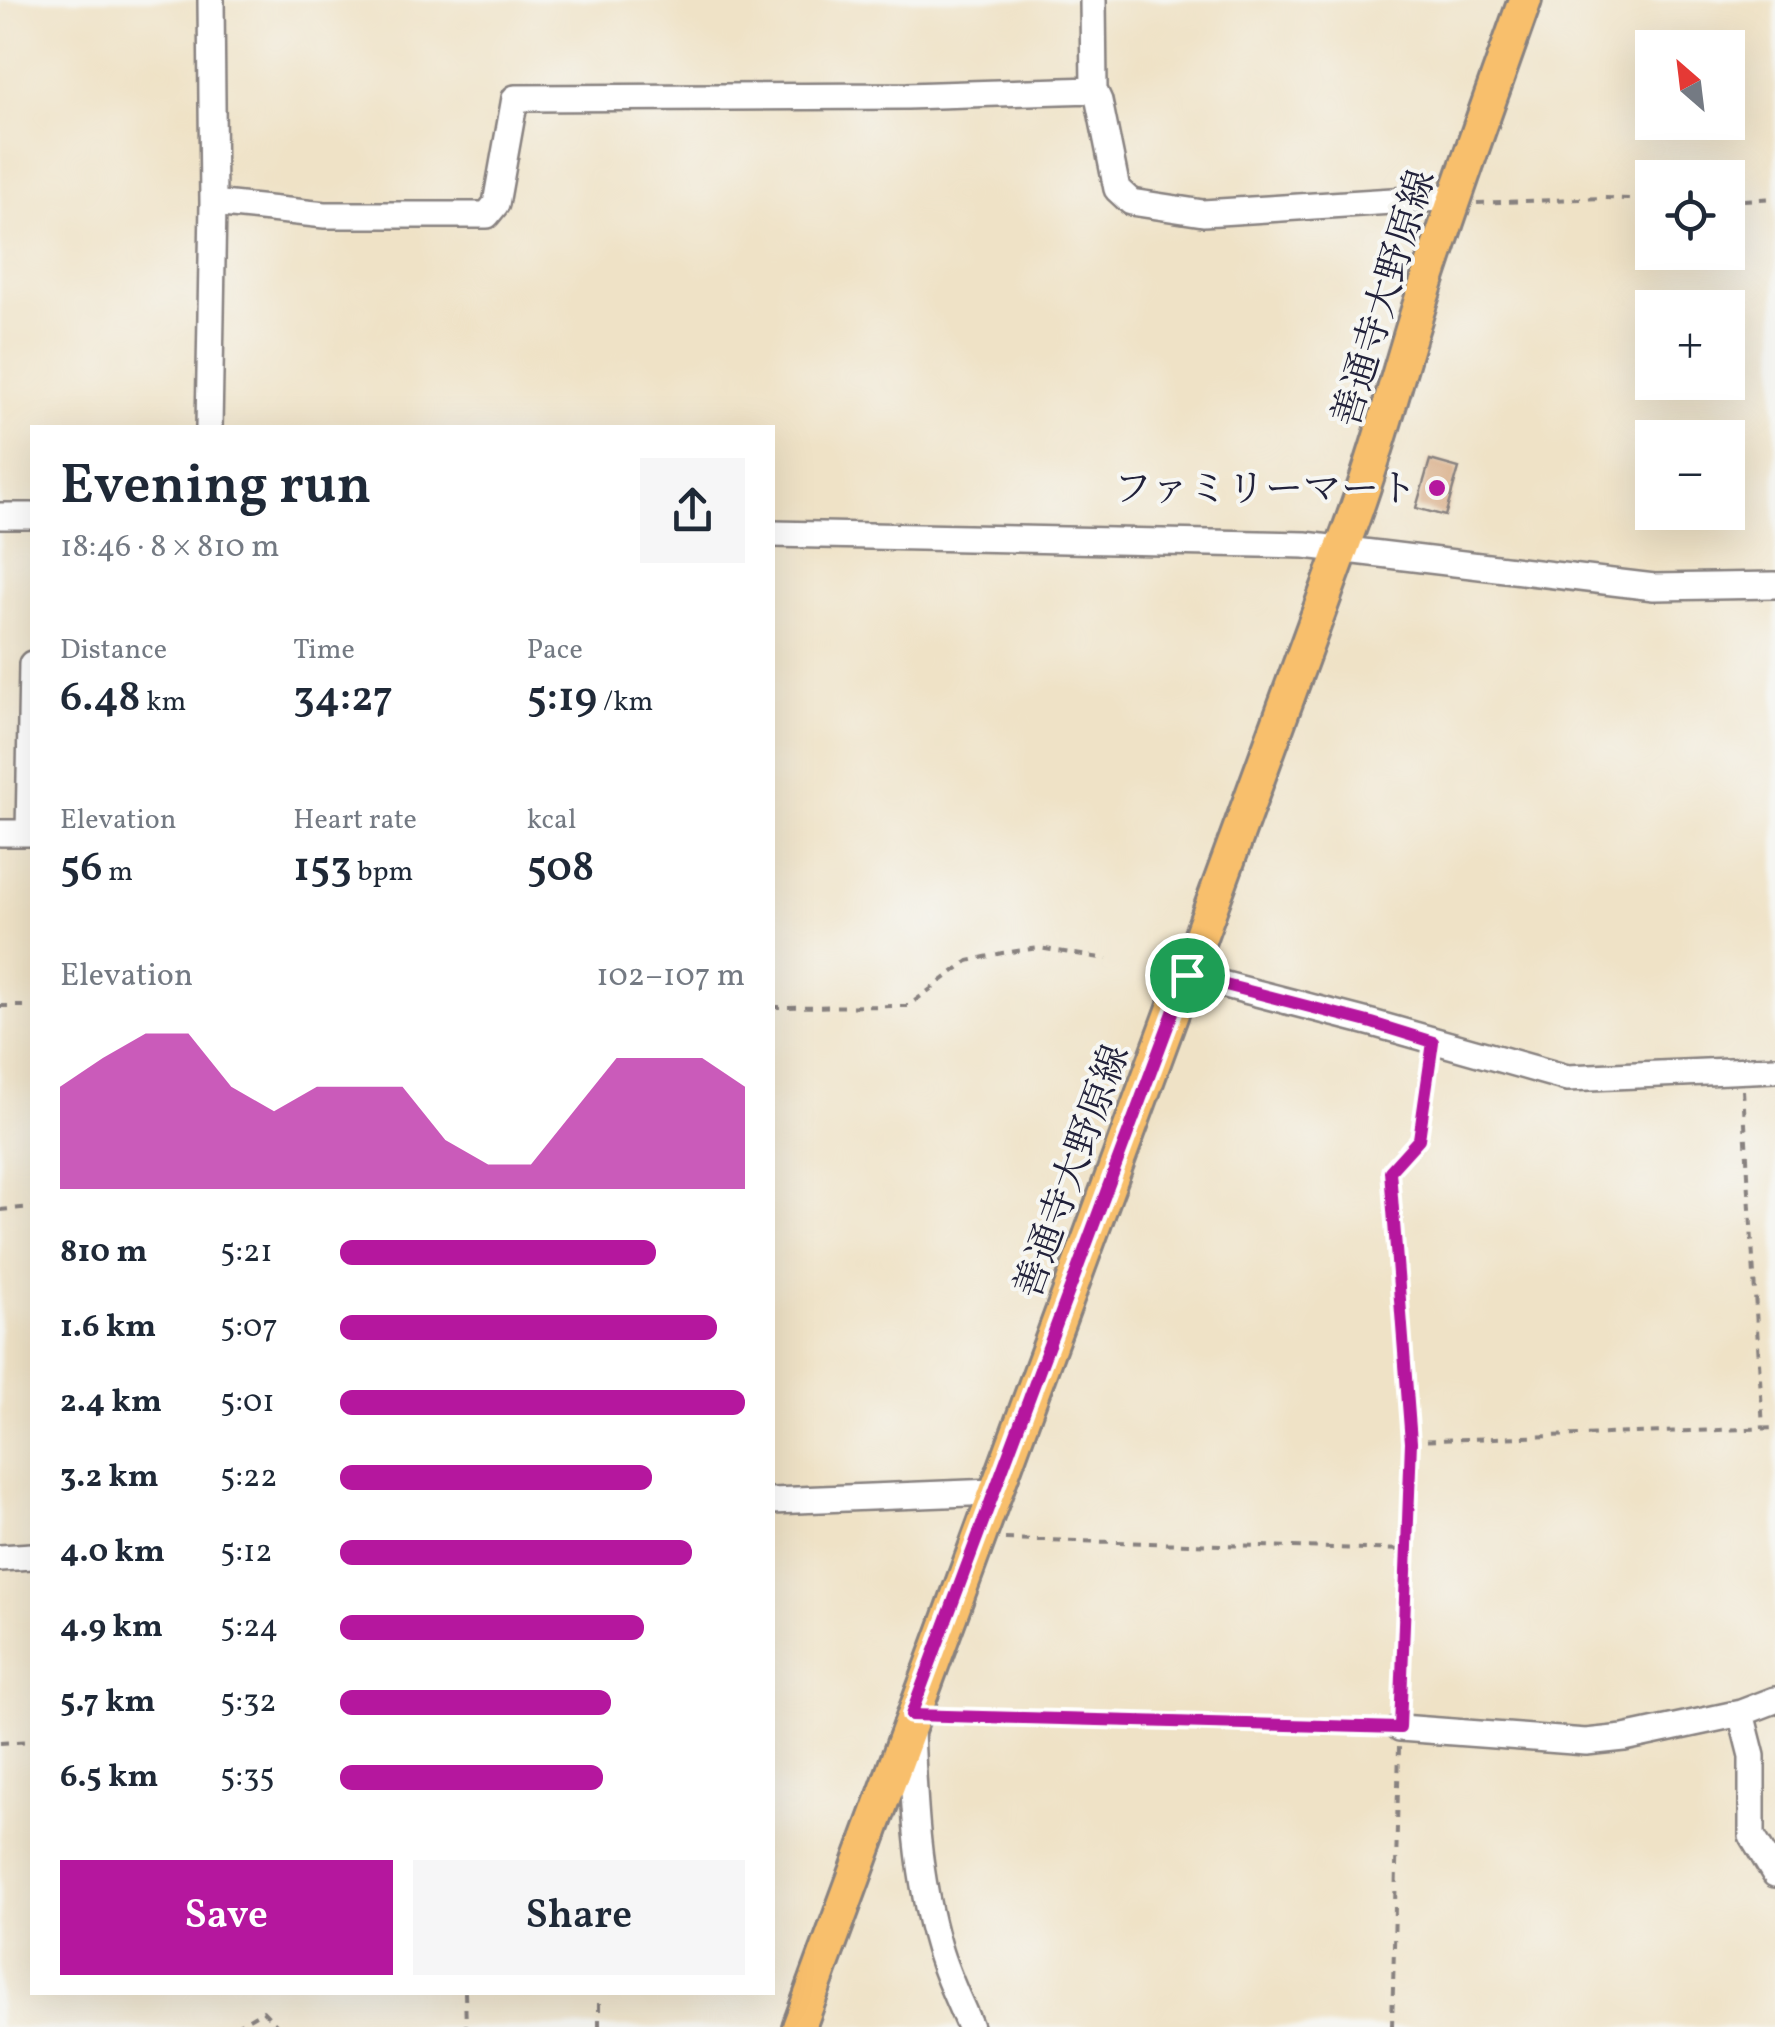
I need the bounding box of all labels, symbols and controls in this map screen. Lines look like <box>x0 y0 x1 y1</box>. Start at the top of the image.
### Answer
north arrow <box>1635 30 1745 140</box>
map controls <box>1635 30 1745 530</box>
button: locate <box>1635 160 1745 270</box>
street label: 善通寺大野原線 <box>1322 164 1451 434</box>
button: + <box>1635 290 1745 400</box>
button: − <box>1635 420 1745 530</box>
text: Evening run <box>60 450 372 526</box>
button: share <box>640 458 745 563</box>
place label: ファミリーマート <box>1114 465 1417 518</box>
marker: ファミリーマート <box>1426 477 1448 499</box>
text: 18:46 · 8 × 810 m <box>60 526 280 570</box>
text: Distance <box>60 631 167 670</box>
text: Time <box>293 631 355 670</box>
text: Pace <box>527 631 583 670</box>
text: 6.48 <box>60 670 141 729</box>
text: 34:27 <box>293 670 393 729</box>
text: 5:19 <box>527 670 597 729</box>
text: km <box>141 683 186 722</box>
text: /km <box>597 683 653 722</box>
text: Elevation <box>60 801 176 840</box>
text: Heart rate <box>293 801 417 840</box>
text: kcal <box>527 801 576 840</box>
text: 56 <box>60 840 103 899</box>
text: 153 <box>293 840 352 899</box>
text: 508 <box>527 840 594 899</box>
text: m <box>103 853 133 892</box>
text: bpm <box>352 853 413 892</box>
pin <box>1145 933 1230 1018</box>
icon: arrive <box>1160 948 1215 1003</box>
text: Elevation <box>60 955 193 999</box>
text: 102–107 m <box>596 955 745 999</box>
street label: 善通寺大野原線 <box>1004 1038 1145 1306</box>
text: 810 m <box>60 1231 147 1275</box>
text: 5:21 <box>220 1231 273 1275</box>
text: 1.6 km <box>60 1306 156 1350</box>
text: 5:07 <box>220 1306 278 1350</box>
text: 2.4 km <box>60 1381 162 1425</box>
text: 5:01 <box>220 1381 275 1425</box>
text: 3.2 km <box>60 1456 159 1500</box>
text: 5:22 <box>220 1456 277 1500</box>
text: 4.0 km <box>60 1531 165 1575</box>
text: 5:12 <box>220 1531 273 1575</box>
text: 4.9 km <box>60 1606 163 1650</box>
text: 5:24 <box>220 1606 278 1650</box>
text: 5.7 km <box>60 1681 156 1725</box>
text: 5:32 <box>220 1681 277 1725</box>
text: 6.5 km <box>60 1756 158 1800</box>
text: 5:35 <box>220 1756 275 1800</box>
button: Save <box>60 1860 393 1975</box>
button: Share <box>413 1860 745 1975</box>

